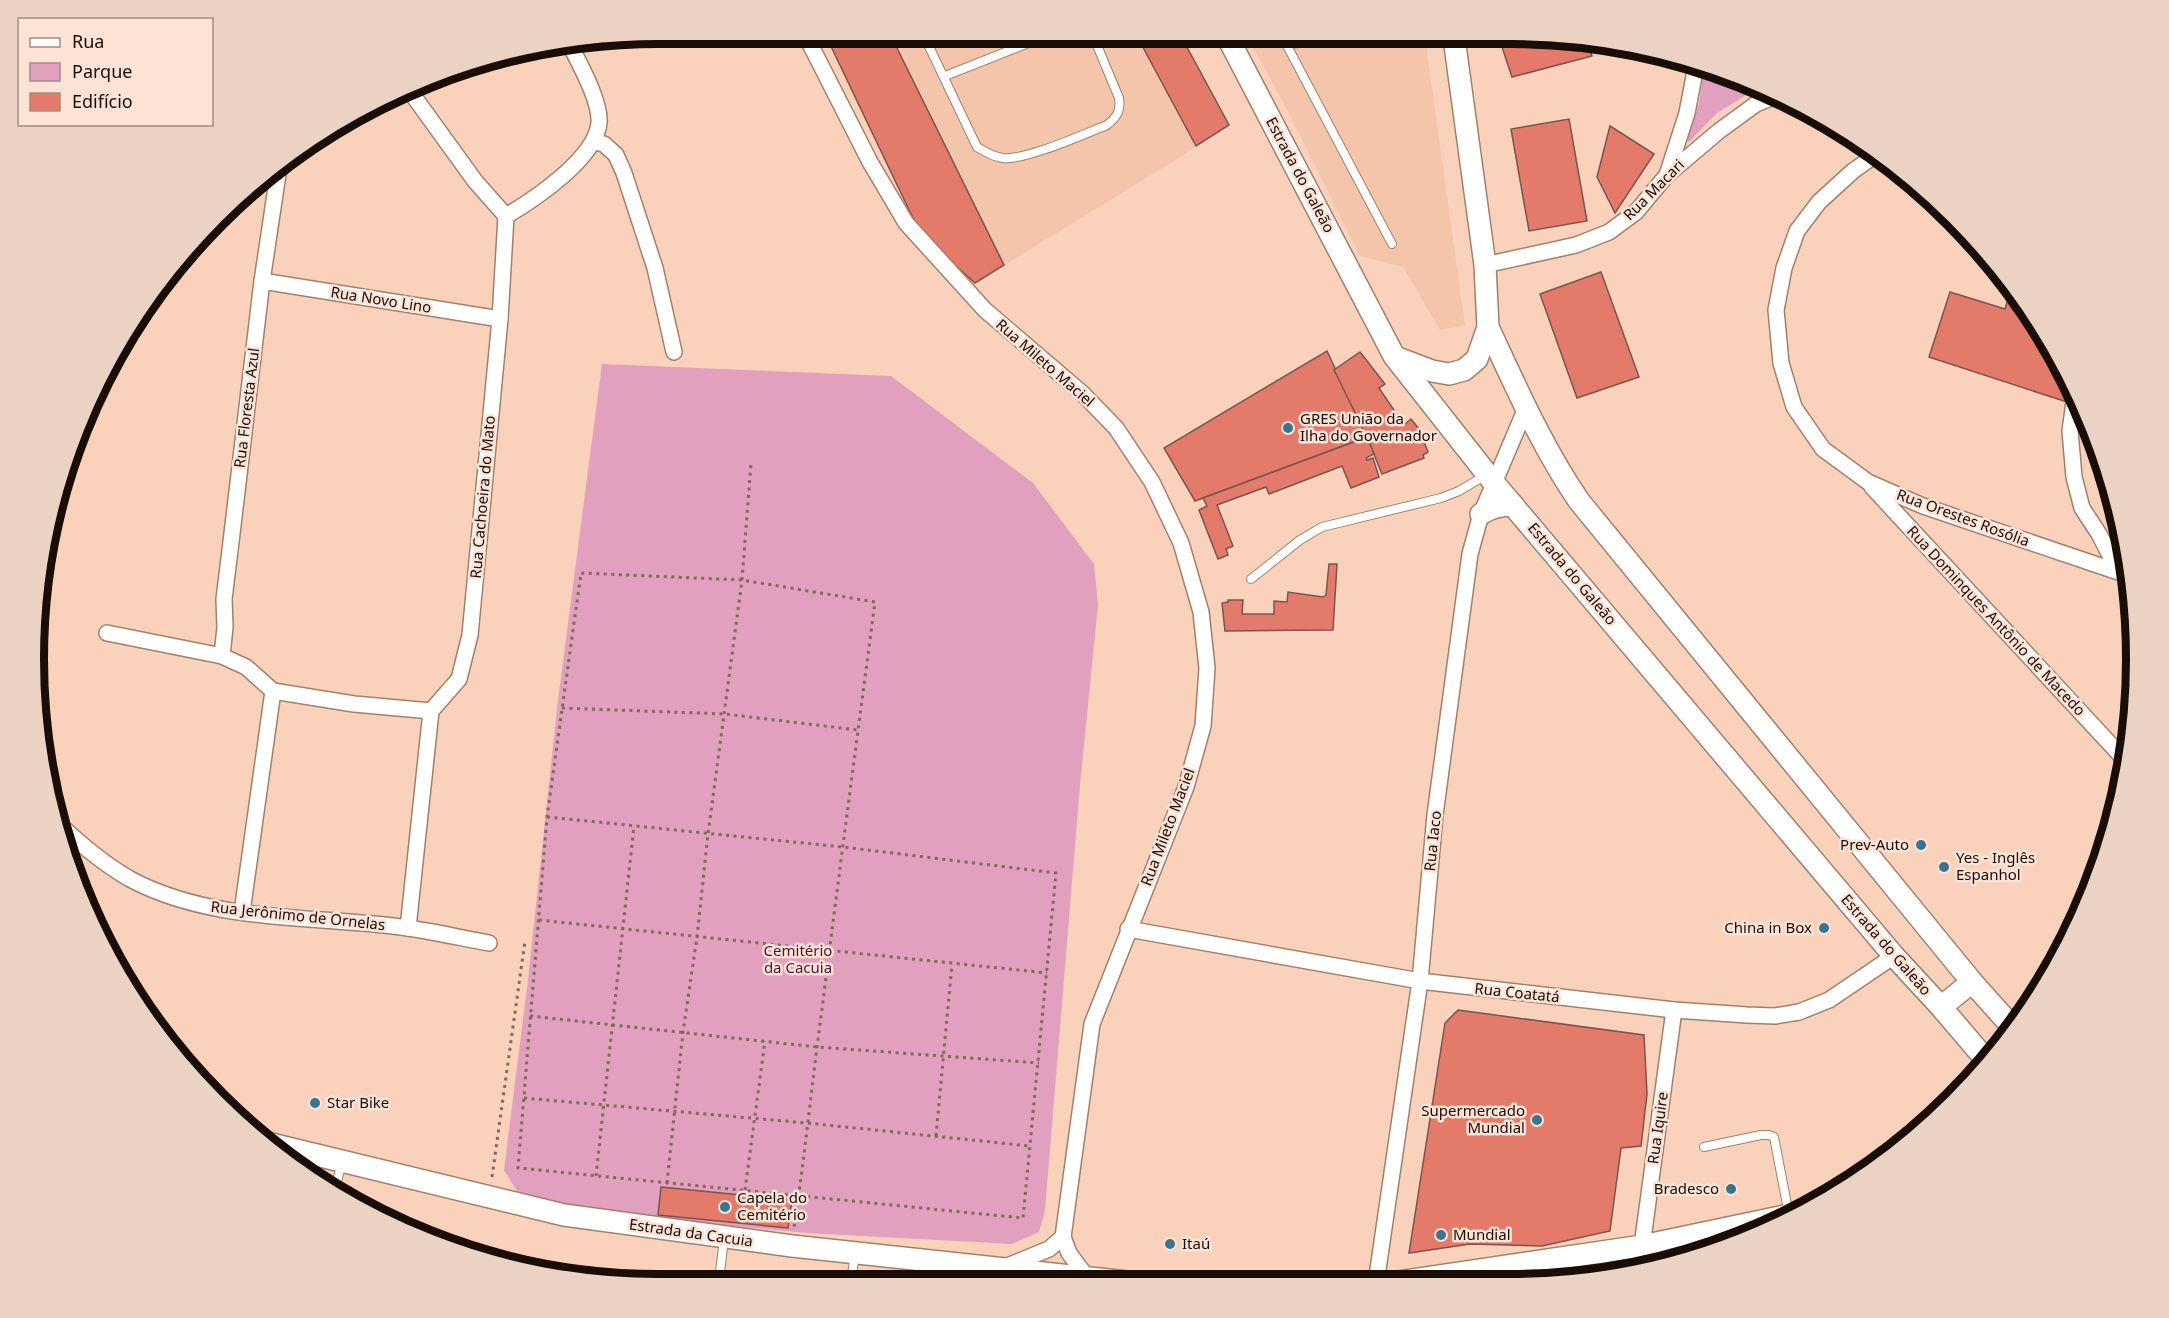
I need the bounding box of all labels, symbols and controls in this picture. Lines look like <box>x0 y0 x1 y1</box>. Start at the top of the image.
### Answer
legend <box>18 18 213 126</box>
text: Rua <box>72 29 104 53</box>
text: Parque <box>72 59 132 83</box>
text: Edifício <box>72 89 133 113</box>
street label: Estrada do Galeão <box>1262 113 1340 236</box>
street label: Rua Macari <box>1618 154 1688 224</box>
street label: Rua Novo Lino <box>329 281 433 317</box>
street label: Rua Mileto Maciel <box>992 314 1099 411</box>
street label: Rua Floresta Azul <box>229 347 263 469</box>
place label: GRES União da Ilha do Governador <box>1300 408 1437 445</box>
street label: Rua Cachoeira do Mato <box>465 415 499 579</box>
marker: GRES União da Ilha do Governador <box>1281 421 1295 435</box>
street label: Rua Orestes Rosólia <box>1894 484 2033 550</box>
street label: Estrada do Galeão <box>1524 518 1622 629</box>
street label: Rua Dominques Antônio de Macedo <box>1903 521 2090 720</box>
street label: Rua Mileto Maciel <box>1135 765 1199 888</box>
street label: Rua Iaco <box>1419 810 1445 872</box>
place label: Prev-Auto <box>1840 834 1909 854</box>
marker: Prev-Auto <box>1914 838 1928 852</box>
place label: Yes - Inglês Espanhol <box>1956 847 2035 884</box>
marker: Yes - Inglês Espanhol <box>1937 860 1951 874</box>
street label: Estrada do Galeão <box>1837 889 1936 999</box>
street label: Rua Jerônimo de Ornelas <box>210 896 386 934</box>
place label: China in Box <box>1724 917 1812 937</box>
marker: China in Box <box>1817 921 1831 935</box>
park label: Cemitério da Cacuia <box>764 940 832 977</box>
street label: Rua Coatatá <box>1474 978 1561 1006</box>
street label: Rua Iquire <box>1642 1090 1672 1165</box>
place label: Star Bike <box>327 1092 389 1112</box>
marker: Star Bike <box>308 1096 322 1110</box>
place label: Supermercado Mundial <box>1421 1100 1525 1137</box>
marker: Supermercado Mundial <box>1530 1113 1544 1127</box>
place label: Bradesco <box>1654 1178 1719 1198</box>
marker: Bradesco <box>1724 1182 1738 1196</box>
place label: Capela do Cemitério <box>737 1187 807 1224</box>
marker: Capela do Cemitério <box>718 1200 732 1214</box>
street label: Estrada da Cacuia <box>628 1213 754 1251</box>
place label: Mundial <box>1453 1224 1511 1244</box>
marker: Mundial <box>1434 1228 1448 1242</box>
place label: Itaú <box>1182 1233 1210 1253</box>
marker: Itaú <box>1163 1237 1177 1251</box>

